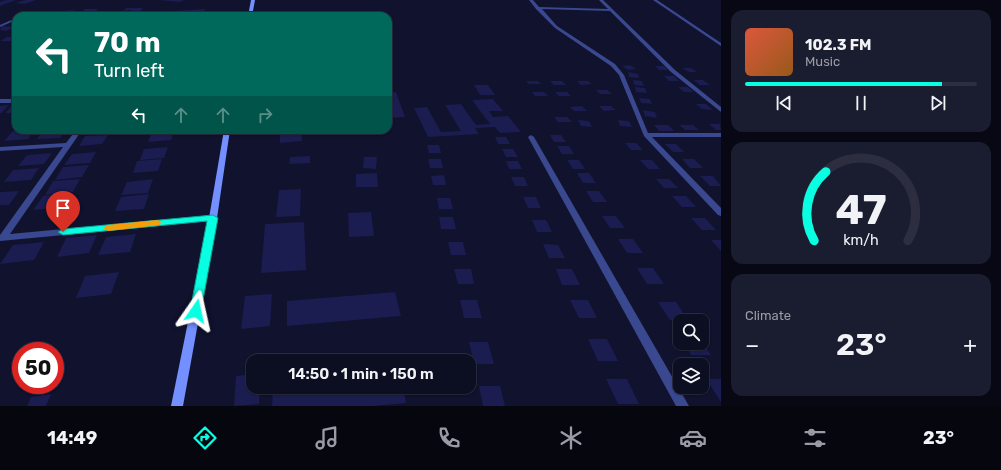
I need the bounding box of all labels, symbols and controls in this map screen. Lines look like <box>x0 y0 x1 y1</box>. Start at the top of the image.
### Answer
text: 70 m <box>94 26 161 59</box>
icon: left <box>28 28 80 80</box>
text: 102.3 FM <box>805 36 871 54</box>
text: Music <box>805 54 840 69</box>
text: Turn left <box>94 60 164 82</box>
icon: previous <box>773 92 795 114</box>
icon: pause <box>850 92 872 114</box>
icon: next <box>927 92 949 114</box>
icon: left <box>128 104 150 126</box>
icon: ahead <box>170 104 192 126</box>
icon: ahead <box>212 104 234 126</box>
icon: right <box>254 104 276 126</box>
text: 47 <box>835 185 887 234</box>
pin <box>46 191 80 232</box>
icon: arrive <box>52 197 74 219</box>
text: km/h <box>843 232 879 249</box>
position arrow <box>175 290 217 332</box>
text: Climate <box>745 308 791 323</box>
map controls <box>673 314 709 394</box>
button: search <box>673 314 709 350</box>
text: 23° <box>836 327 887 363</box>
text: − <box>745 332 759 359</box>
text: + <box>963 332 977 359</box>
speed limit sign: 50 <box>12 342 64 394</box>
button: layers <box>673 358 709 394</box>
text: 14:50 · 1 min · 150 m <box>288 365 434 383</box>
icon: directions <box>191 424 219 452</box>
icon: music <box>313 424 341 452</box>
icon: phone <box>435 424 463 452</box>
icon: climate <box>557 424 585 452</box>
icon: car <box>679 424 707 452</box>
icon: filters <box>801 424 829 452</box>
text: 14:49 <box>47 427 97 449</box>
text: 23° <box>923 427 954 449</box>

